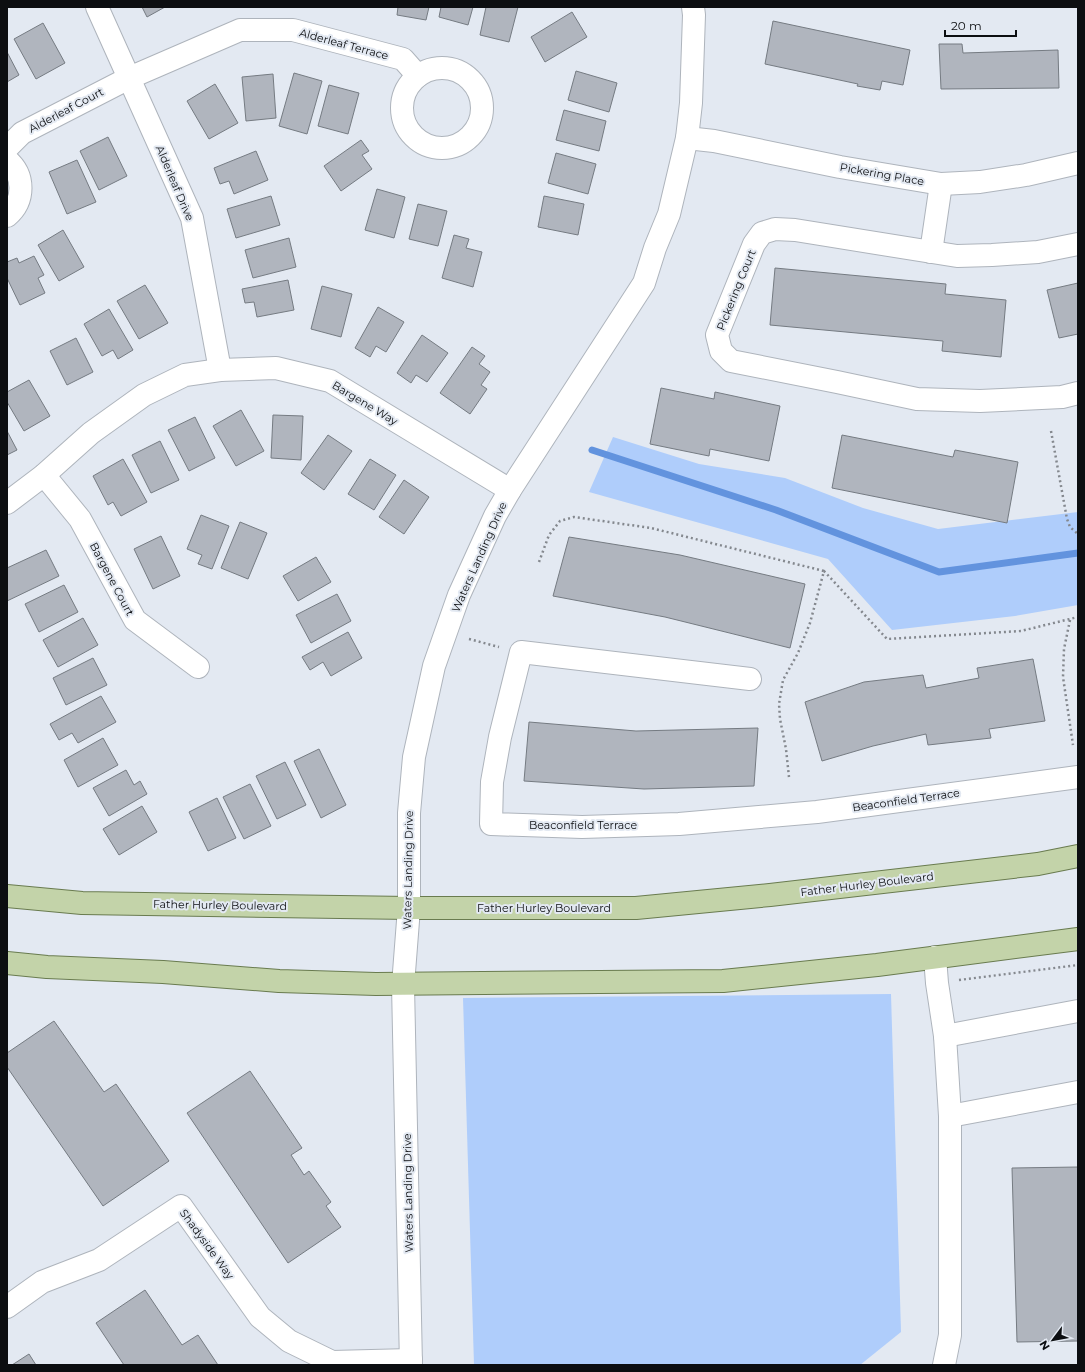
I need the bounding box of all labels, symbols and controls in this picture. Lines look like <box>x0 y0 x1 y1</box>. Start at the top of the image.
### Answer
scale bar <box>945 12 1016 38</box>
text: 20 m <box>951 18 982 33</box>
street label: Alderleaf Terrace <box>298 25 390 63</box>
street label: Alderleaf Court <box>26 84 106 136</box>
street label: Alderleaf Drive <box>153 143 197 223</box>
street label: Pickering Place <box>839 160 926 188</box>
street label: Pickering Court <box>713 247 759 332</box>
street label: Bargene Way <box>330 378 400 428</box>
street label: Waters Landing Drive <box>448 499 510 614</box>
street label: Bargene Court <box>87 540 137 619</box>
street label: Beaconfield Terrace <box>851 785 961 814</box>
street label: Waters Landing Drive <box>400 810 416 930</box>
street label: Beaconfield Terrace <box>529 818 637 832</box>
street label: Father Hurley Boulevard <box>800 869 934 899</box>
street label: Father Hurley Boulevard <box>153 897 287 913</box>
street label: Father Hurley Boulevard <box>477 901 611 915</box>
street label: Waters Landing Drive <box>400 1133 416 1253</box>
street label: Shadyside Way <box>177 1206 237 1282</box>
north arrow <box>1033 1320 1073 1360</box>
text: N <box>1036 1338 1053 1353</box>

